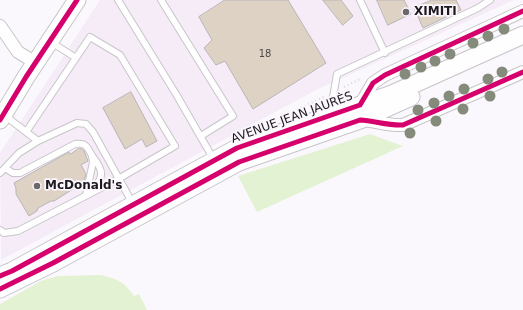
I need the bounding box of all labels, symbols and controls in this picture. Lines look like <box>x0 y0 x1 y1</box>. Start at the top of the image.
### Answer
place label: XIMITI <box>414 5 457 19</box>
marker: XIMITI <box>401 7 411 17</box>
house number: 18 <box>259 48 271 60</box>
street label: AVENUE JEAN JAURÈS <box>229 89 355 147</box>
place label: McDonald's <box>45 179 122 193</box>
marker: McDonald's <box>32 181 42 191</box>

